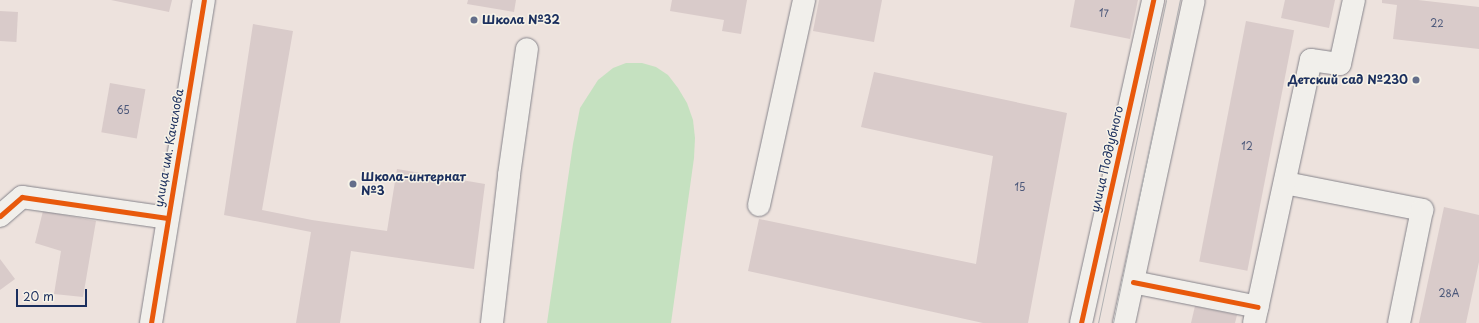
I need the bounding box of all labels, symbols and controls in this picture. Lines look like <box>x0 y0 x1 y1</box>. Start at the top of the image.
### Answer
house number: 17 <box>1099 7 1109 19</box>
place label: Школа №32 <box>482 13 560 27</box>
marker: Школа №32 <box>469 15 479 25</box>
house number: 22 <box>1430 17 1444 29</box>
place label: Детский сад №230 <box>1287 73 1408 87</box>
marker: Детский сад №230 <box>1411 75 1421 85</box>
street label: улица им. Качалова <box>151 87 187 209</box>
house number: 65 <box>116 104 130 116</box>
street label: улица Поддубного <box>1088 104 1126 214</box>
house number: 12 <box>1241 140 1253 152</box>
place label: Школа-интернат №3 <box>361 170 466 198</box>
marker: Школа-интернат №3 <box>348 179 358 189</box>
house number: 15 <box>1015 181 1025 193</box>
scale bar <box>18 281 89 307</box>
text: 20 m <box>23 287 54 305</box>
house number: 28А <box>1439 287 1459 299</box>

